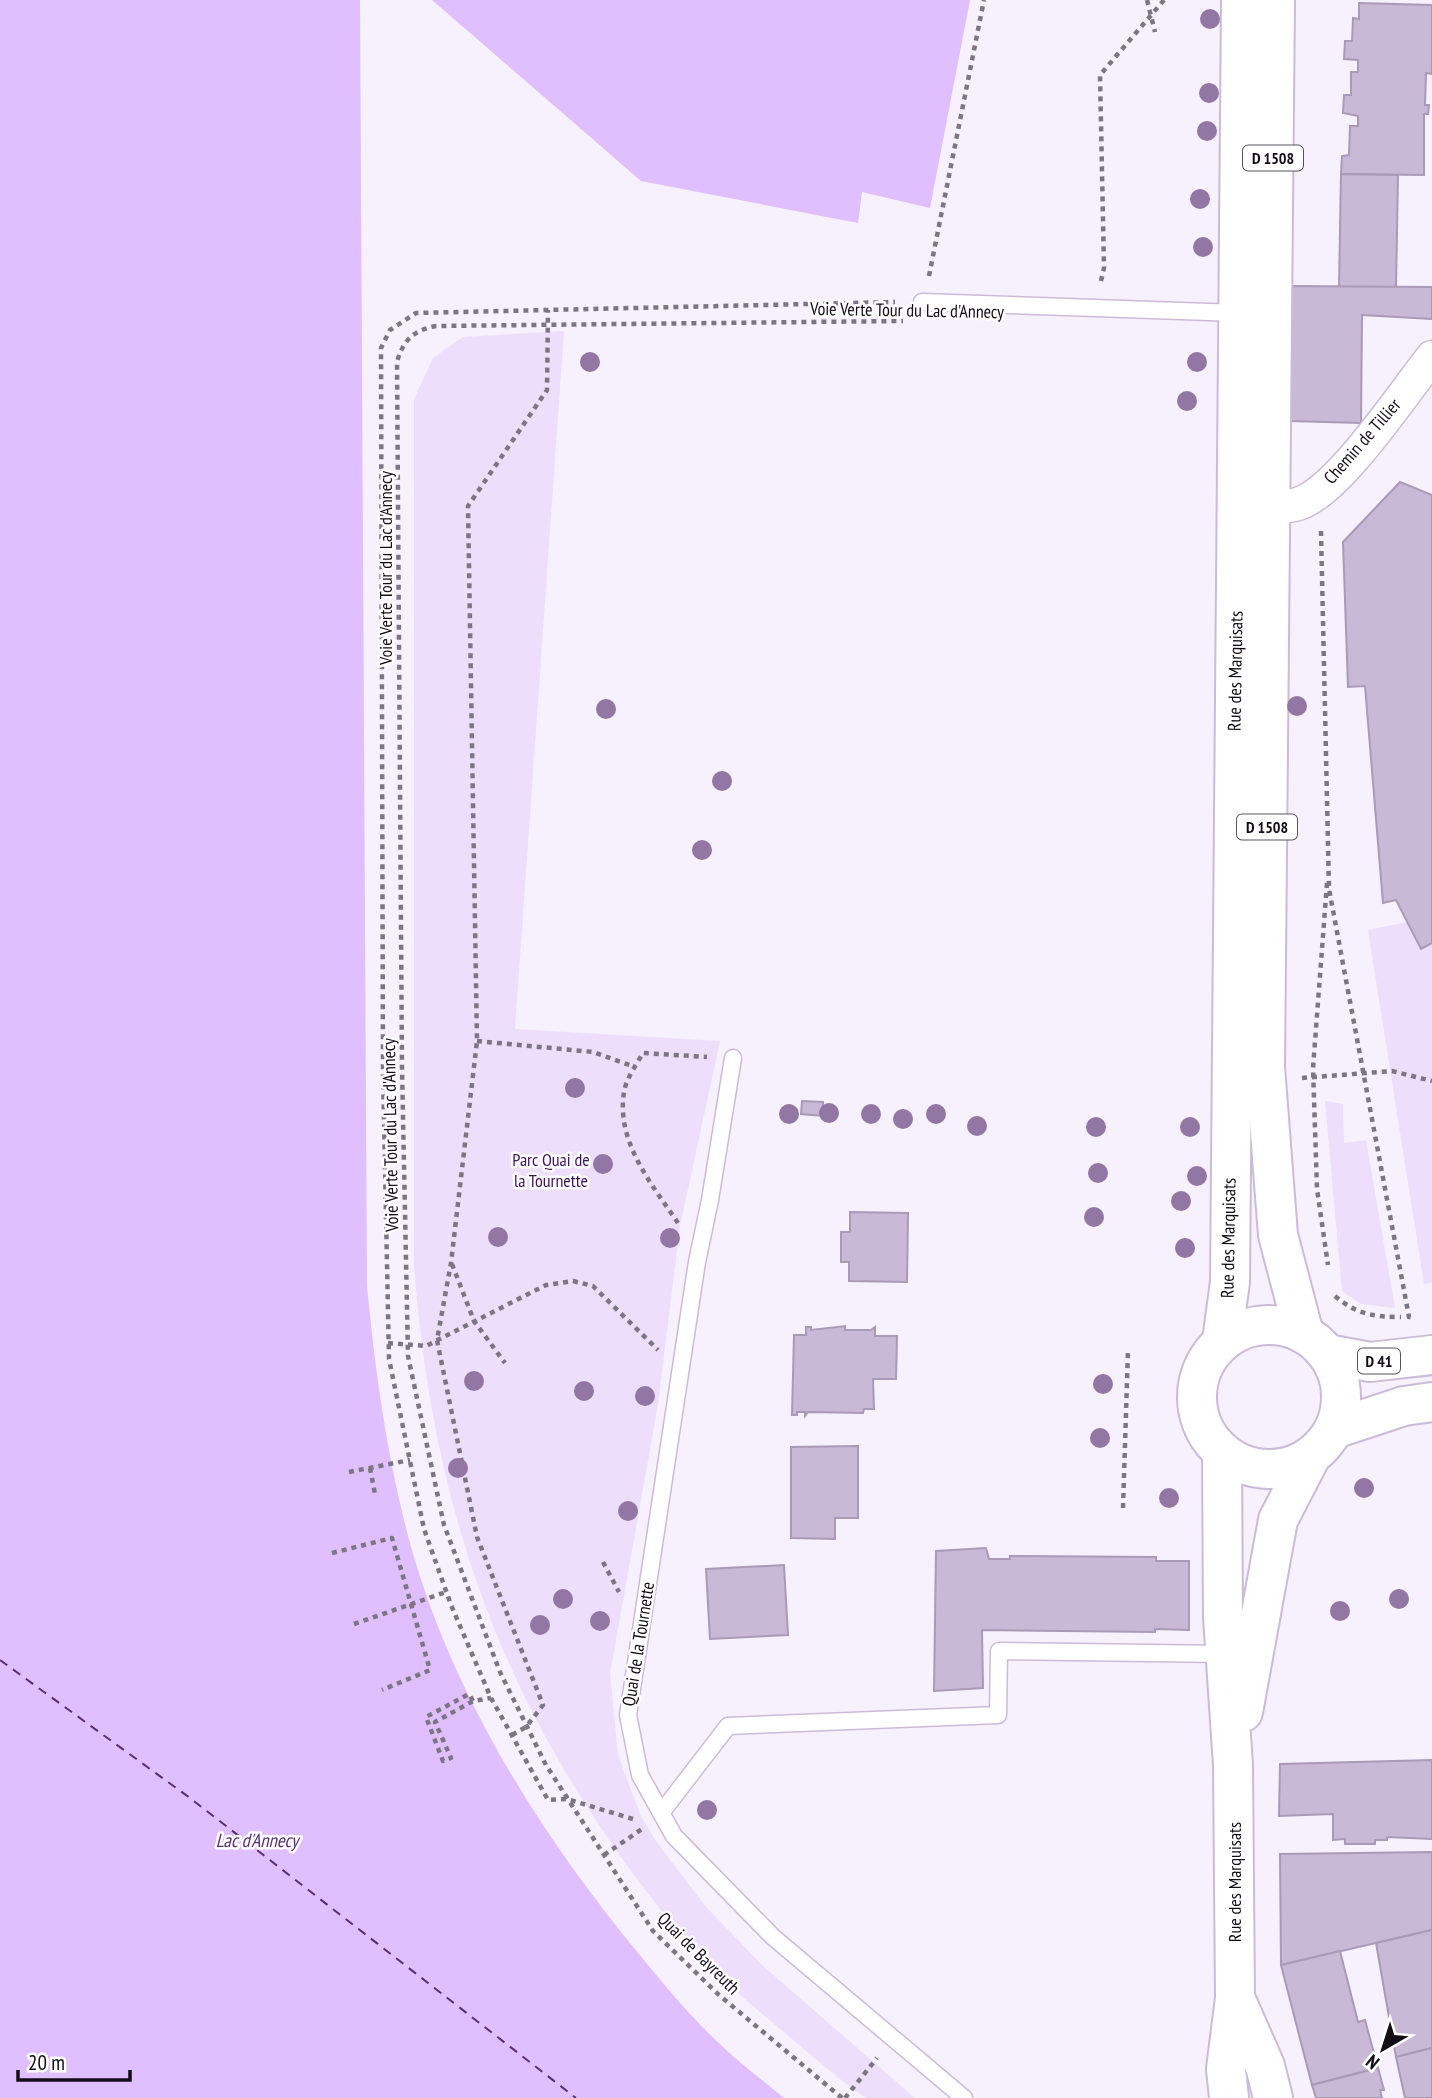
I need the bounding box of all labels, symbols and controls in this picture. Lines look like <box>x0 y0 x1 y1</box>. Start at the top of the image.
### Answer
road number: D 1508 <box>1243 146 1303 170</box>
street label: Voie Verte Tour du Lac d'Annecy <box>809 297 1004 323</box>
street label: Chemin de Tillier <box>1319 393 1406 489</box>
street label: Voie Verte Tour du Lac d'Annecy <box>374 471 397 666</box>
street label: Rue des Marquisats <box>1222 611 1248 731</box>
road number: D 1508 <box>1237 814 1297 840</box>
street label: Voie Verte Tour du Lac d'Annecy <box>377 1038 403 1233</box>
park label: Parc Quai de la Tournette <box>512 1148 590 1192</box>
street label: Rue des Marquisats <box>1215 1178 1241 1298</box>
road number: D 41 <box>1358 1348 1400 1373</box>
street label: Quai de la Tournette <box>617 1580 659 1708</box>
street label: Rue des Marquisats <box>1223 1822 1246 1942</box>
water label: Lac d'Annecy <box>216 1828 301 1852</box>
street label: Quai de Bayreuth <box>653 1907 745 1999</box>
north arrow <box>1348 2014 1418 2084</box>
scale bar <box>18 2038 130 2082</box>
text: 20 m <box>28 2049 65 2076</box>
text: N <box>1361 2050 1384 2075</box>

